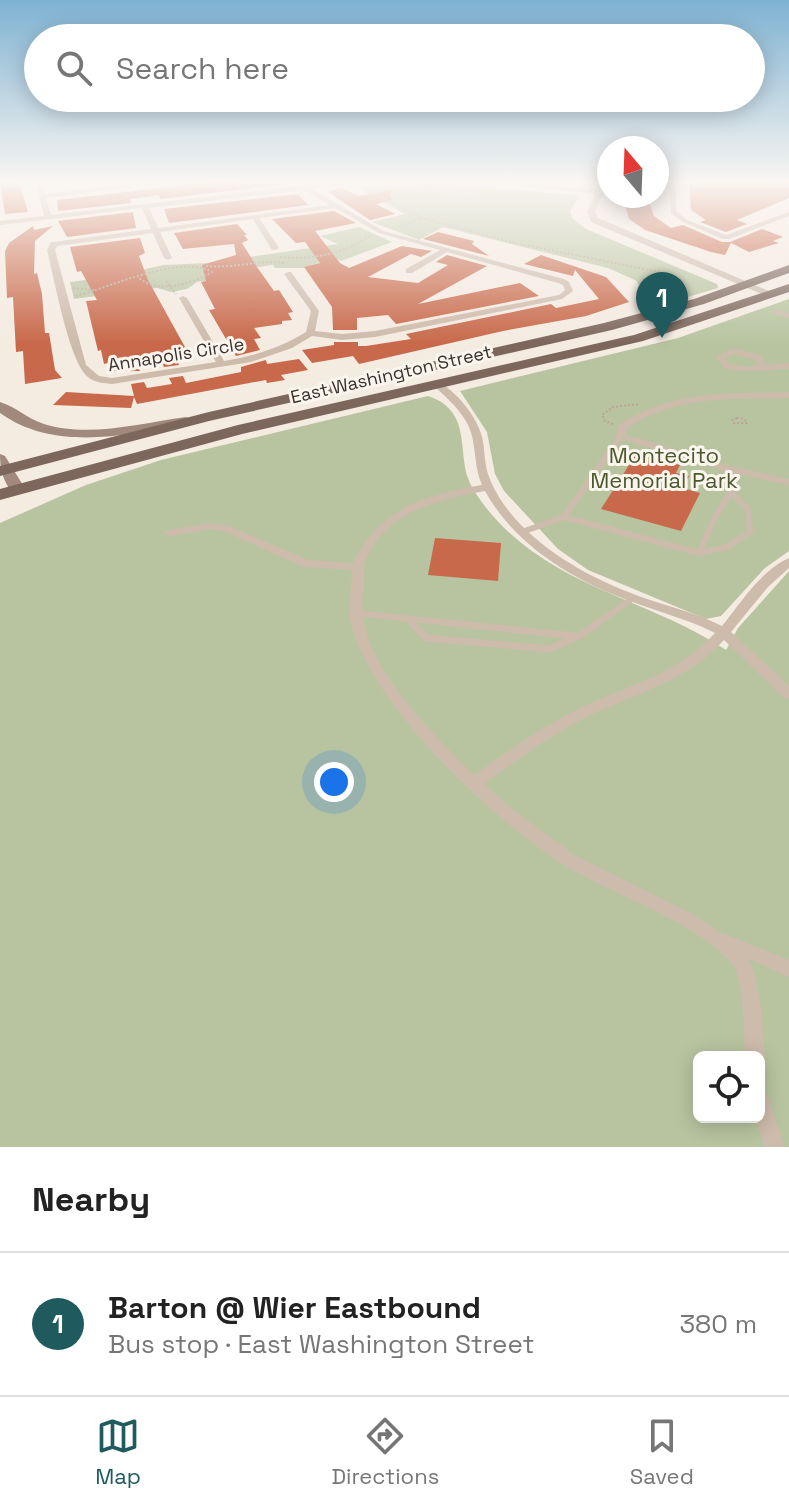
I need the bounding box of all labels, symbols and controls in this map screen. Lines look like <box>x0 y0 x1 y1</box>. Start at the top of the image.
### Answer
search box <box>24 24 765 112</box>
icon: search <box>52 46 96 90</box>
text: Search here <box>116 49 289 88</box>
north arrow <box>597 136 669 208</box>
pin: 1 <box>636 272 688 338</box>
street label: Annapolis Circle <box>106 332 246 376</box>
street label: East Washington Street <box>288 340 494 408</box>
park label: Montecito Memorial Park <box>590 441 738 494</box>
your location <box>314 762 354 802</box>
map controls <box>693 1051 765 1123</box>
button: locate <box>693 1051 765 1123</box>
text: Nearby <box>32 1178 150 1221</box>
text: Barton @ Wier Eastbound <box>108 1288 481 1327</box>
text: 1 <box>52 1307 64 1341</box>
text: 380 m <box>679 1307 757 1341</box>
text: Bus stop · East Washington Street <box>108 1327 534 1361</box>
tab: Map <box>95 1414 141 1490</box>
tab: Directions <box>331 1414 439 1490</box>
tab: Saved <box>630 1414 694 1490</box>

